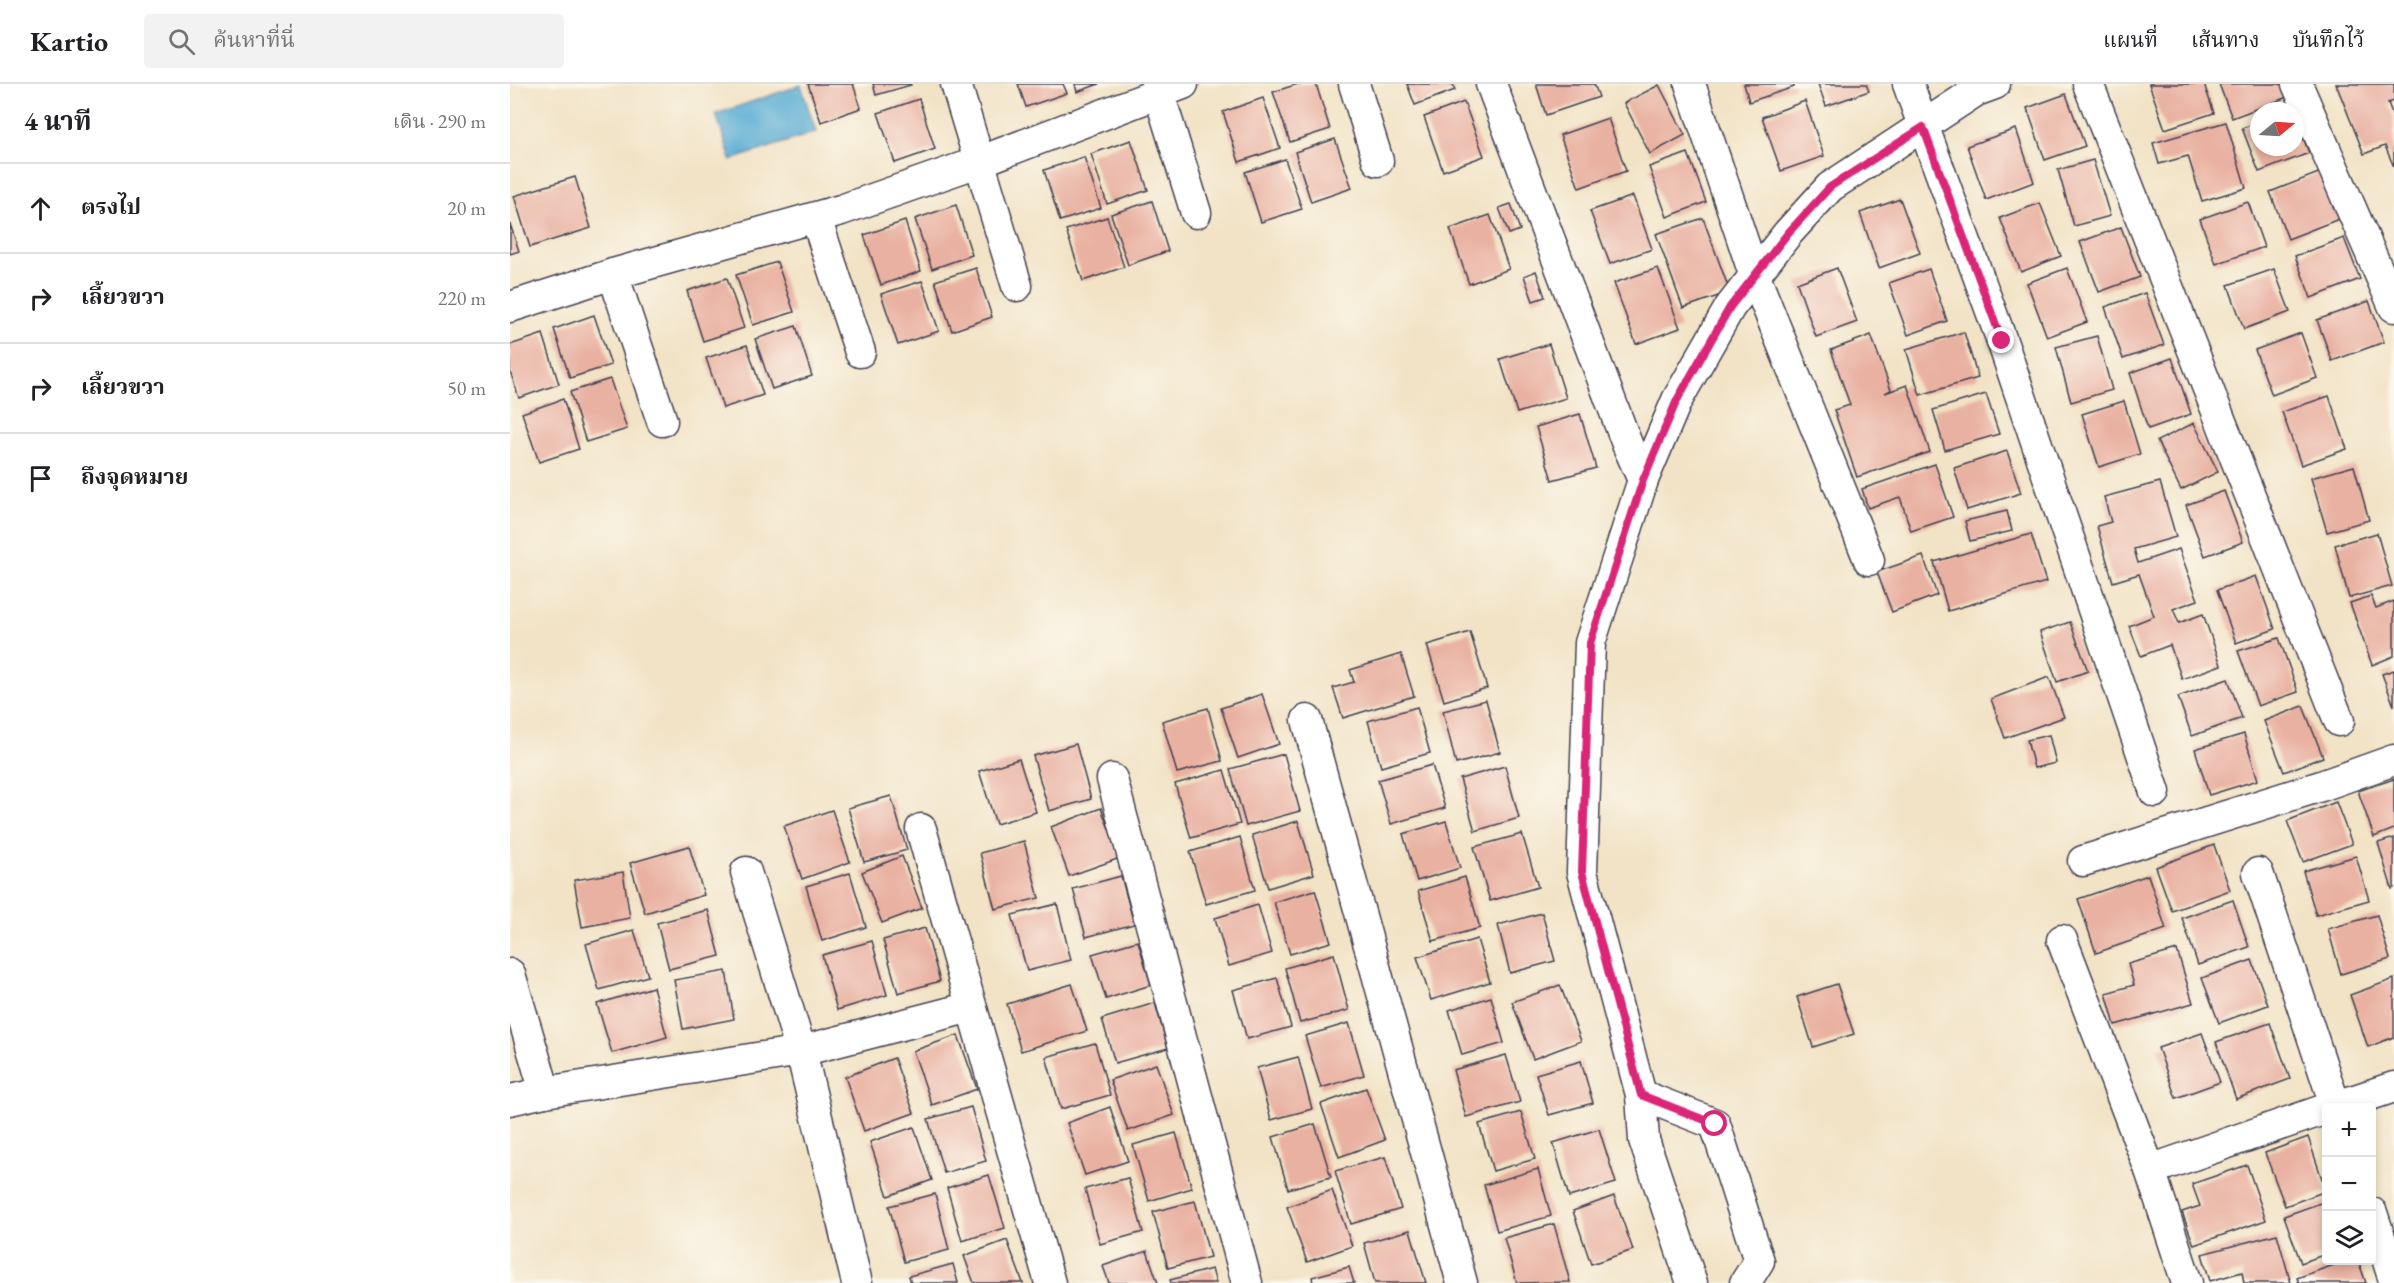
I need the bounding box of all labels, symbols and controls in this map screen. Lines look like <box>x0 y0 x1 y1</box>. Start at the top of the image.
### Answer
search box <box>144 14 564 68</box>
text: Kartio <box>30 23 108 59</box>
icon: search <box>165 25 198 58</box>
text: ค้นหาที่นี่ <box>213 25 295 54</box>
text: แผนที่ <box>2103 26 2158 53</box>
text: เส้นทาง <box>2191 26 2259 53</box>
text: บันทึกไว้ <box>2292 26 2364 53</box>
north arrow <box>2250 102 2304 156</box>
text: 4 นาที <box>24 104 91 138</box>
text: เดิน · 290 m <box>393 108 486 134</box>
icon: ahead <box>24 192 57 225</box>
text: ตรงไป <box>81 192 141 221</box>
text: 20 m <box>447 195 486 221</box>
icon: right <box>24 282 57 315</box>
text: เลี้ยวขวา <box>81 282 165 311</box>
text: 220 m <box>438 285 486 311</box>
route end <box>1988 327 2014 353</box>
icon: right <box>24 372 57 405</box>
text: เลี้ยวขวา <box>81 372 165 401</box>
text: 50 m <box>447 375 486 401</box>
icon: arrive <box>24 462 57 495</box>
text: ถึงจุดหมาย <box>81 462 188 491</box>
map controls <box>2322 1103 2376 1265</box>
button: + <box>2322 1103 2376 1157</box>
route start <box>1701 1110 1727 1136</box>
button: − <box>2322 1157 2376 1211</box>
button: layers <box>2322 1211 2376 1265</box>

